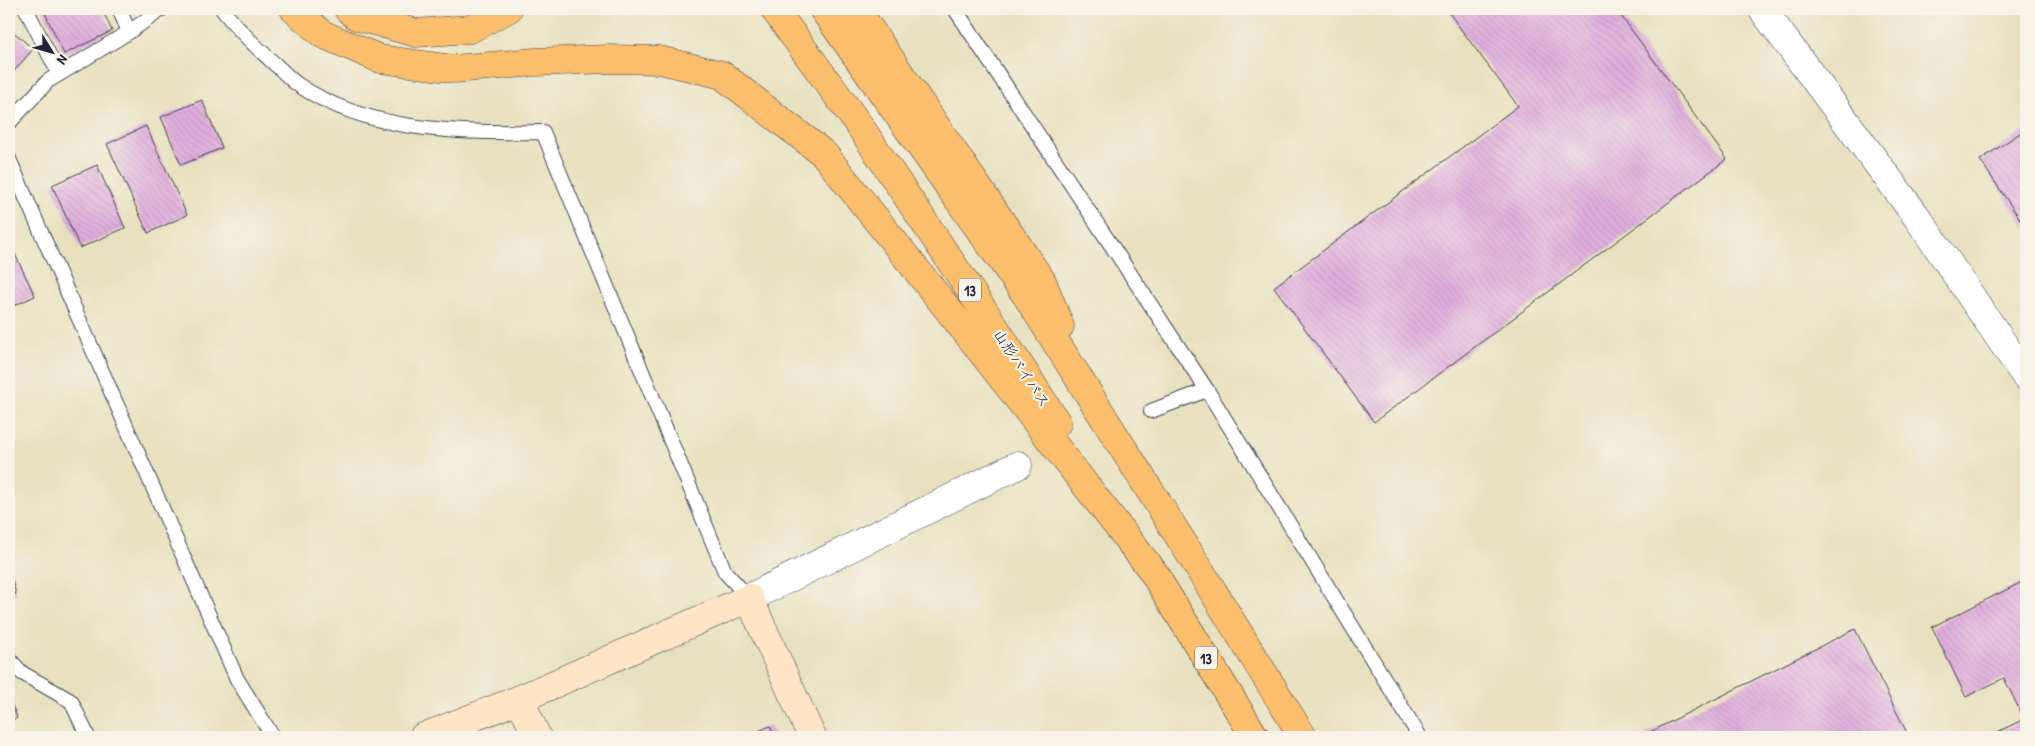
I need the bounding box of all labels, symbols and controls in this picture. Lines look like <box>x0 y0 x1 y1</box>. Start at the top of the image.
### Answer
north arrow <box>28 28 78 78</box>
text: N <box>53 51 73 69</box>
road number: 13 <box>959 278 981 302</box>
street label: 山形バイパス <box>989 325 1055 411</box>
road number: 13 <box>1195 646 1217 670</box>

